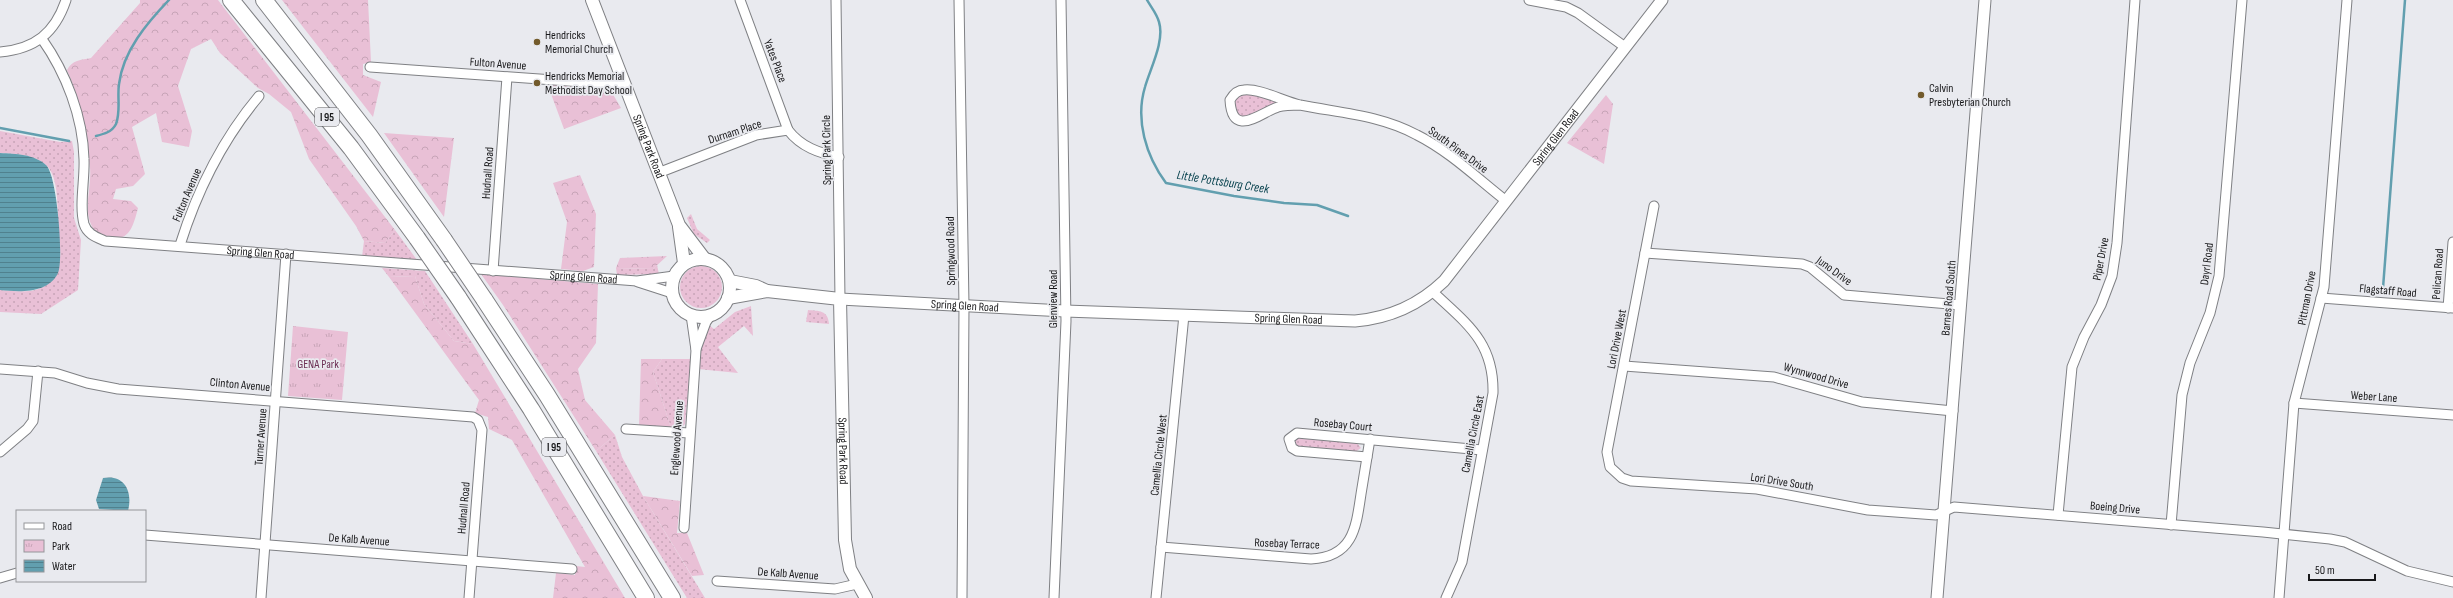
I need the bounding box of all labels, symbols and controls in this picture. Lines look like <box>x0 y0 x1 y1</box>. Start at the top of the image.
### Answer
place label: Hendricks Memorial Church <box>545 28 613 57</box>
marker: Hendricks Memorial Church <box>532 37 542 47</box>
street label: Yates Place <box>760 37 790 85</box>
street label: Fulton Avenue <box>469 55 527 73</box>
place label: Hendricks Memorial Methodist Day School <box>545 69 632 98</box>
marker: Hendricks Memorial Methodist Day School <box>532 78 542 88</box>
place label: Calvin Presbyterian Church <box>1929 81 2011 110</box>
marker: Calvin Presbyterian Church <box>1916 90 1926 100</box>
street label: Spring Glen Road <box>1529 106 1582 169</box>
road number: I 95 <box>315 108 339 126</box>
street label: Spring Park Road <box>630 112 668 180</box>
street label: Spring Park Circle <box>819 115 835 185</box>
street label: Durnam Place <box>706 116 764 148</box>
street label: South Pines Drive <box>1425 123 1491 177</box>
street label: Hudnall Road <box>479 146 497 200</box>
street label: Fulton Avenue <box>169 166 205 224</box>
water label: Little Pottsburg Creek <box>1176 167 1271 197</box>
street label: Springwood Road <box>943 216 959 286</box>
street label: Piper Drive <box>2089 236 2113 282</box>
street label: Dayrl Road <box>2197 242 2217 286</box>
street label: Spring Glen Road <box>226 243 295 263</box>
street label: Pelican Road <box>2429 248 2447 300</box>
street label: Juno Drive <box>1812 252 1855 289</box>
street label: Barnes Road South <box>1938 260 1960 336</box>
street label: Spring Glen Road <box>549 267 618 287</box>
street label: Pittman Drive <box>2294 269 2320 326</box>
street label: Glenview Road <box>1046 270 1061 328</box>
street label: Flagstaff Road <box>2359 281 2417 301</box>
street label: Spring Glen Road <box>931 296 999 315</box>
street label: Lori Drive West <box>1604 308 1630 370</box>
street label: Spring Glen Road <box>1254 310 1323 327</box>
park label: GENA Park <box>297 357 339 372</box>
street label: Wynnwood Drive <box>1782 360 1851 393</box>
street label: Clinton Avenue <box>209 375 271 395</box>
street label: Weber Lane <box>2350 388 2398 406</box>
street label: Camellia Circle East <box>1458 394 1488 474</box>
street label: Englewood Avenue <box>667 400 687 476</box>
street label: Turner Avenue <box>252 408 270 466</box>
street label: Camellia Circle West <box>1147 413 1171 496</box>
street label: Rosebay Court <box>1313 415 1373 435</box>
street label: Spring Park Road <box>835 417 851 485</box>
road number: I 95 <box>542 438 566 456</box>
street label: Lori Drive South <box>1749 470 1815 494</box>
street label: Hudnall Road <box>454 481 474 535</box>
street label: Boeing Drive <box>2089 498 2141 518</box>
legend <box>16 510 146 582</box>
text: Road <box>52 519 72 534</box>
street label: De Kalb Avenue <box>328 530 390 550</box>
street label: Rosebay Terrace <box>1254 535 1320 553</box>
text: Park <box>52 539 70 554</box>
scale bar <box>2309 556 2375 582</box>
text: Water <box>52 559 76 574</box>
text: 50 m <box>2315 563 2335 578</box>
street label: De Kalb Avenue <box>757 564 819 584</box>

